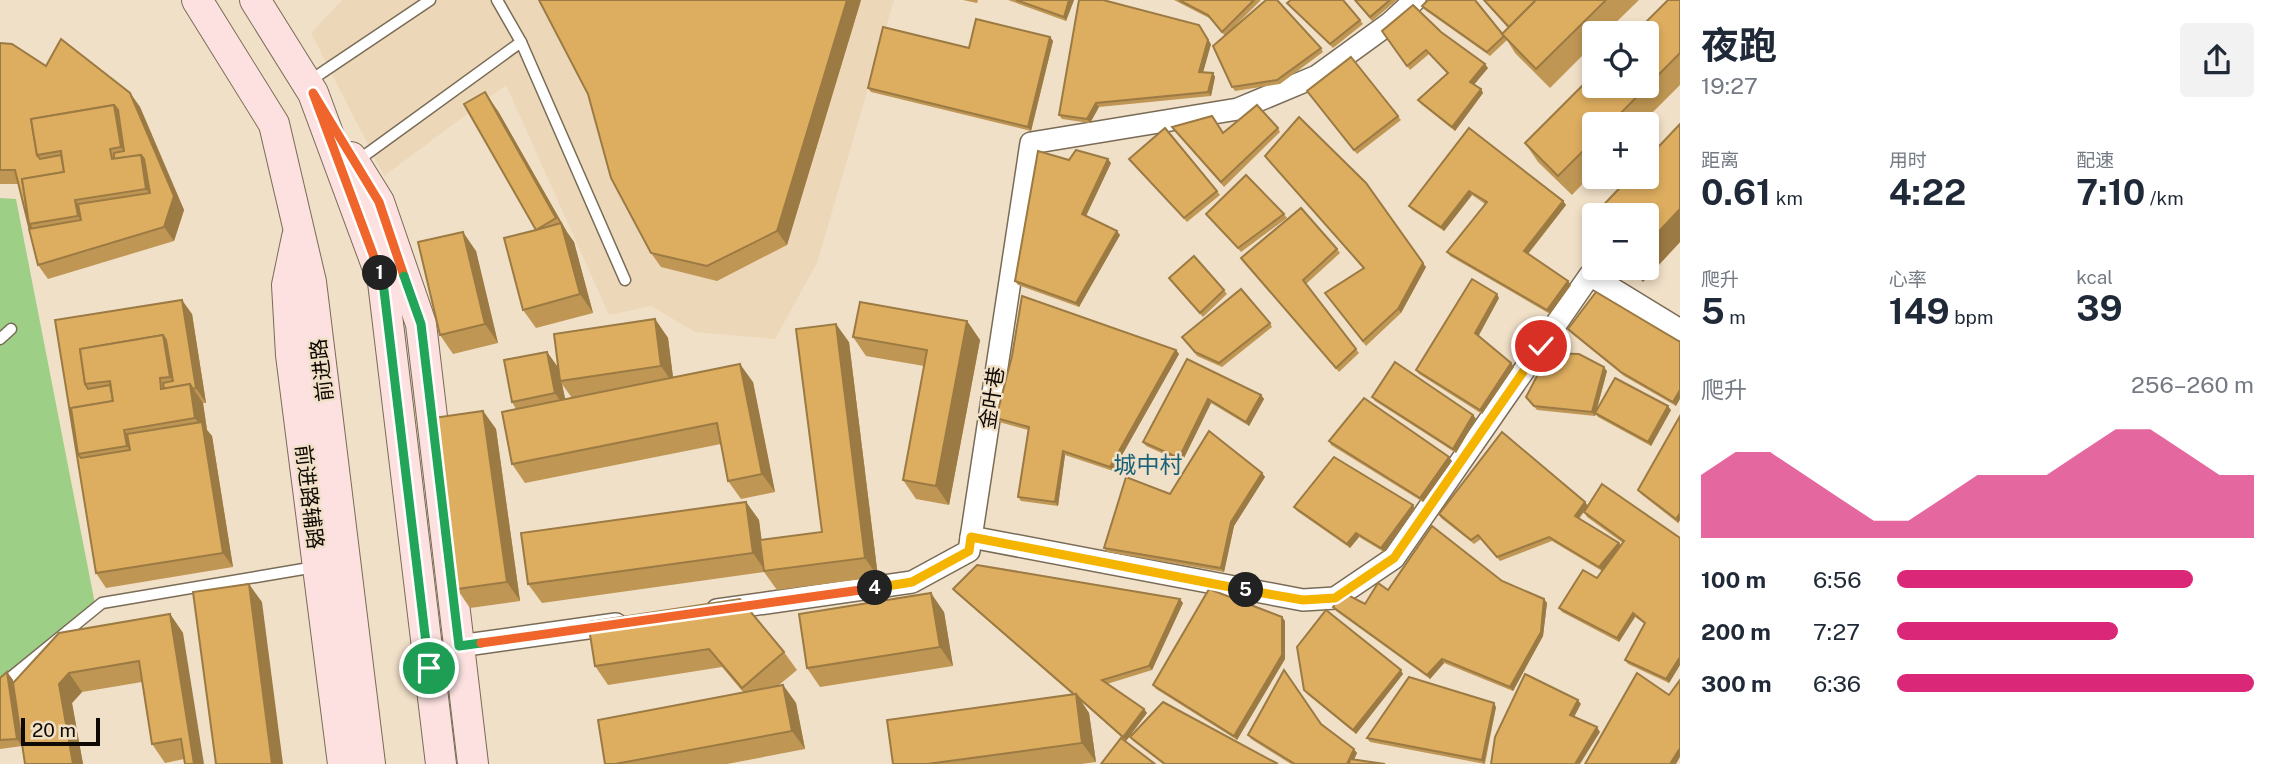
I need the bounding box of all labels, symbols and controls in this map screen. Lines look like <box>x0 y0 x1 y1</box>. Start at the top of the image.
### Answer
map controls <box>1582 21 1659 280</box>
button: locate <box>1582 21 1659 98</box>
text: 夜跑 <box>1701 23 1777 68</box>
button: share <box>2180 23 2254 97</box>
text: 19:27 <box>1701 72 1758 99</box>
button: + <box>1582 112 1659 189</box>
text: 距离 <box>1701 149 1739 171</box>
text: 用时 <box>1889 149 1927 171</box>
text: 配速 <box>2076 149 2114 171</box>
text: 0.61 <box>1701 172 1771 213</box>
text: 4:22 <box>1889 172 1966 213</box>
text: 7:10 <box>2076 172 2145 213</box>
text: km <box>1771 187 1803 209</box>
text: /km <box>2145 187 2184 209</box>
button: − <box>1582 203 1659 280</box>
pin: 1 <box>362 256 398 290</box>
text: 1 <box>375 261 384 283</box>
text: kcal <box>2076 266 2113 288</box>
text: 爬升 <box>1701 268 1739 290</box>
text: 心率 <box>1889 268 1927 290</box>
text: 39 <box>2076 288 2123 329</box>
text: 5 <box>1701 291 1725 332</box>
text: 149 <box>1889 291 1950 332</box>
text: m <box>1725 306 1746 328</box>
text: bpm <box>1950 306 1993 328</box>
pin <box>1511 316 1571 376</box>
icon: check <box>1522 327 1560 365</box>
street label: 前进路 <box>305 337 338 403</box>
street label: 金叶巷 <box>974 365 1009 431</box>
text: 256–260 m <box>2131 371 2254 398</box>
text: 爬升 <box>1701 376 1747 403</box>
street label: 前进路辅路 <box>291 443 328 551</box>
district label: 城中村 <box>1114 451 1183 478</box>
text: 100 m <box>1701 566 1766 593</box>
text: 6:56 <box>1813 566 1862 593</box>
pin: 4 <box>858 570 892 606</box>
pin: 5 <box>1228 572 1264 608</box>
text: 4 <box>868 576 881 598</box>
text: 5 <box>1239 578 1252 600</box>
text: 200 m <box>1701 618 1771 645</box>
text: 7:27 <box>1813 618 1860 645</box>
pin <box>399 638 459 698</box>
icon: arrive <box>410 649 448 687</box>
text: 300 m <box>1701 670 1772 697</box>
text: 6:36 <box>1813 670 1861 697</box>
scale bar <box>21 715 100 747</box>
text: 20 m <box>32 719 76 741</box>

